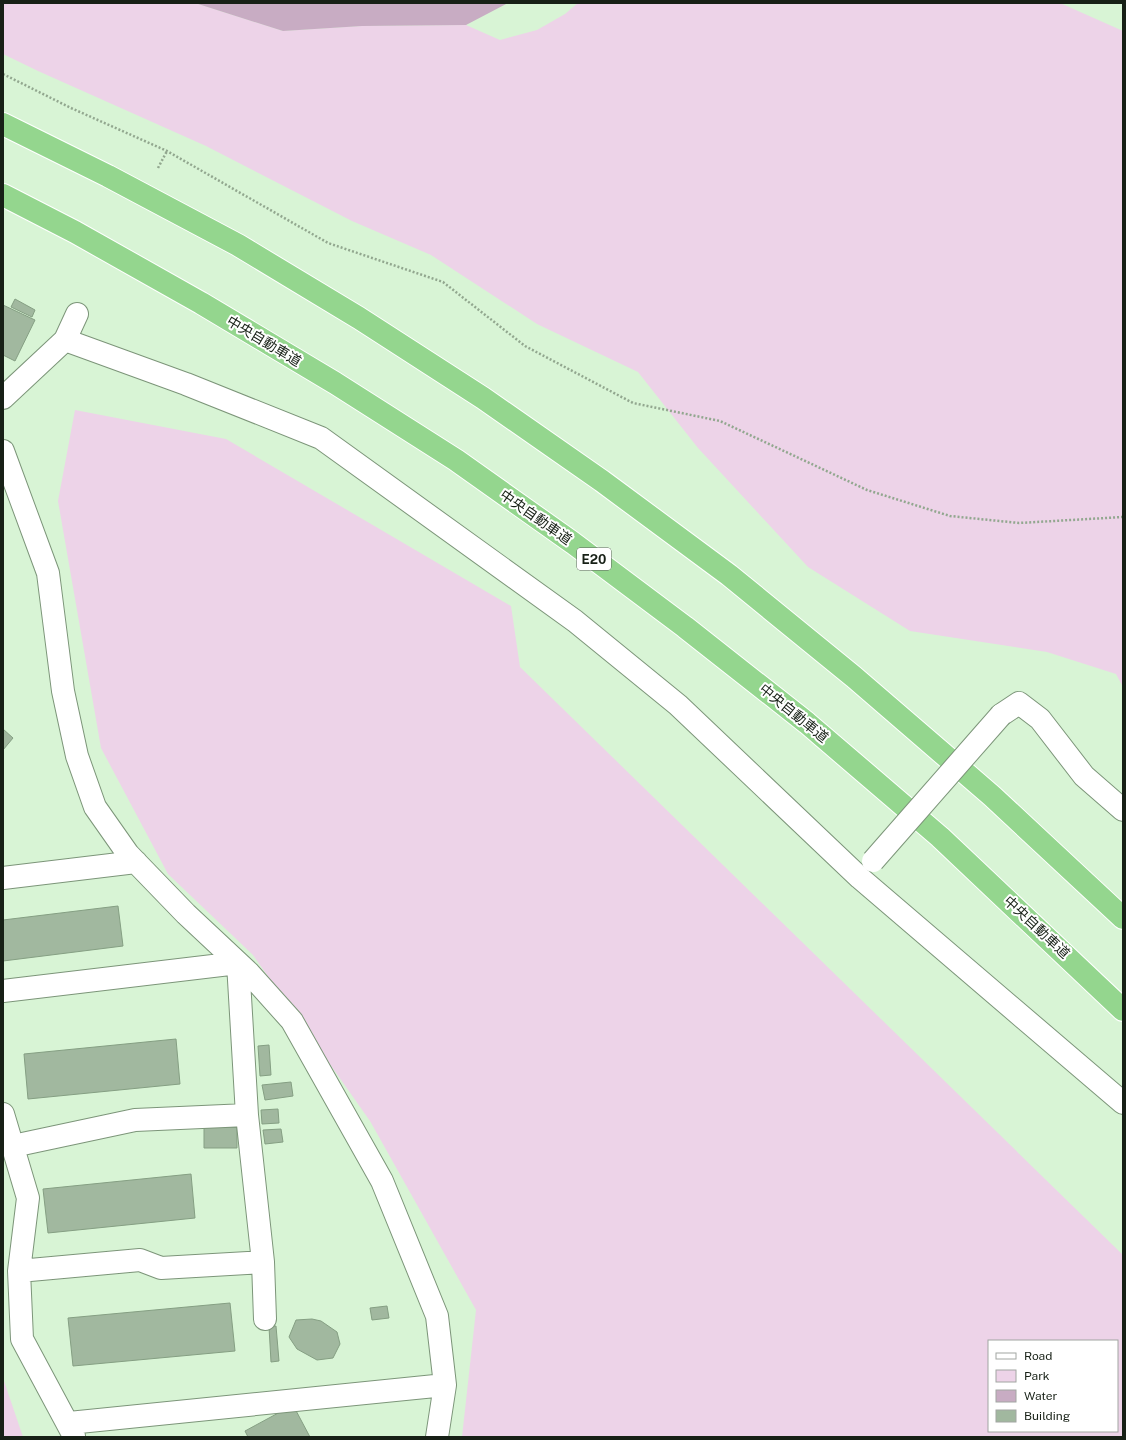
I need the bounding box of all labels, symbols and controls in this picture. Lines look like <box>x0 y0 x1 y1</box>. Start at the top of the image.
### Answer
street label: 中央自動車道 <box>224 313 304 369</box>
street label: 中央自動車道 <box>497 486 575 548</box>
road number: E20 <box>577 548 611 570</box>
street label: 中央自動車道 <box>756 680 832 746</box>
street label: 中央自動車道 <box>1001 893 1073 961</box>
legend <box>988 1340 1118 1432</box>
text: Road <box>1024 1349 1052 1363</box>
text: Park <box>1024 1369 1050 1383</box>
text: Water <box>1024 1389 1058 1403</box>
text: Building <box>1024 1409 1070 1423</box>

